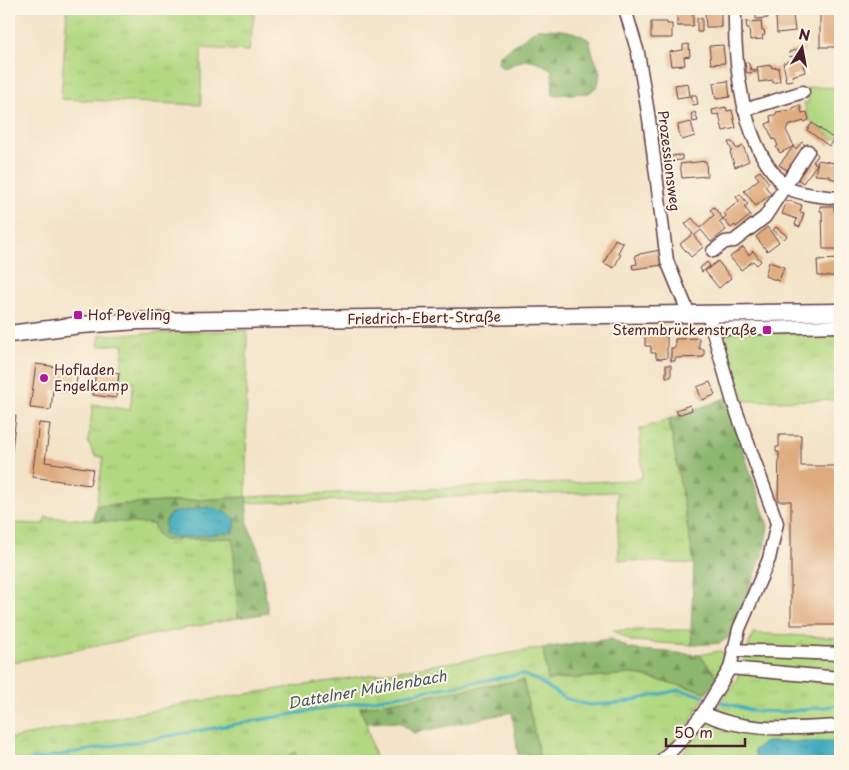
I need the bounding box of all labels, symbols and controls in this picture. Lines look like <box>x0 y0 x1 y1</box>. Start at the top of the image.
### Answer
north arrow <box>776 22 826 72</box>
text: N <box>797 23 812 46</box>
street label: Prozessionsweg <box>653 109 686 213</box>
place label: Hof Peveling <box>88 304 171 325</box>
street label: Friedrich-Ebert-Straße <box>347 306 501 329</box>
marker: Hof Peveling <box>72 309 84 321</box>
place label: Stemmbrückenstraße <box>612 319 757 340</box>
marker: Stemmbrückenstraße <box>761 324 773 336</box>
place label: Hofladen Engelkamp <box>54 359 129 396</box>
marker: Hofladen Engelkamp <box>38 372 50 384</box>
water label: Dattelner Mühlenbach <box>285 663 448 714</box>
scale bar <box>666 715 745 747</box>
text: 50 m <box>674 720 713 743</box>

